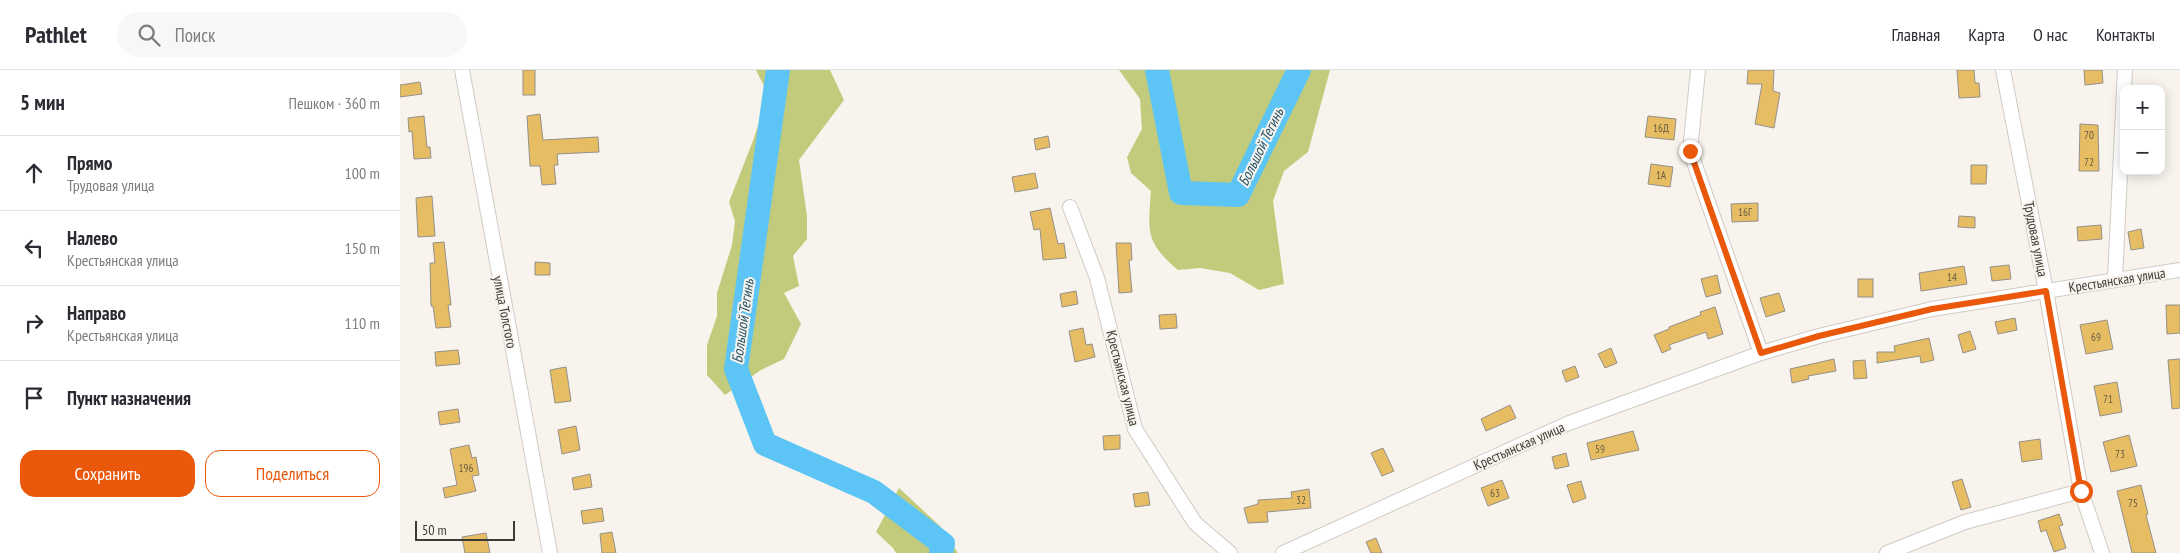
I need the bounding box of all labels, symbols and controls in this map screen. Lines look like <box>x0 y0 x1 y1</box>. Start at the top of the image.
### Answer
search box <box>117 12 467 57</box>
text: Pathlet <box>25 19 87 50</box>
icon: search <box>135 21 163 49</box>
text: Поиск <box>175 23 215 47</box>
text: Главная <box>1892 23 1940 46</box>
text: Карта <box>1968 23 2005 46</box>
text: О нас <box>2033 23 2068 46</box>
text: Контакты <box>2096 23 2155 46</box>
map controls <box>2120 85 2165 175</box>
button: + <box>2120 85 2165 130</box>
text: 5 мин <box>20 89 65 116</box>
text: Пешком · 360 m <box>289 93 380 113</box>
water label: Большой Тегинь <box>1234 104 1288 189</box>
house number: 16Д <box>1653 121 1669 135</box>
house number: 70 <box>2084 128 2094 142</box>
button: − <box>2120 130 2165 175</box>
route end <box>1679 140 1702 163</box>
text: Прямо <box>67 151 112 175</box>
house number: 72 <box>2084 155 2094 169</box>
icon: ahead <box>20 159 48 187</box>
text: 100 m <box>345 163 380 183</box>
house number: 1А <box>1656 168 1667 182</box>
text: Трудовая улица <box>67 175 154 195</box>
street label: Трудовая улица <box>2020 200 2052 278</box>
house number: 16Г <box>1738 205 1753 219</box>
text: Налево <box>67 226 118 250</box>
icon: left <box>20 234 48 262</box>
text: 150 m <box>345 238 380 258</box>
text: Крестьянская улица <box>67 250 179 270</box>
street label: Крестьянская улица <box>2067 263 2167 297</box>
house number: 14 <box>1947 270 1957 284</box>
street label: улица Толстого <box>489 274 521 350</box>
water label: Большой Тегинь <box>727 277 758 364</box>
text: Направо <box>67 301 126 325</box>
icon: right <box>20 309 48 337</box>
text: 110 m <box>345 313 380 333</box>
text: Крестьянская улица <box>67 325 179 345</box>
street label: Крестьянская улица <box>1102 328 1144 428</box>
house number: 69 <box>2091 330 2101 344</box>
icon: arrive <box>20 384 48 412</box>
text: Пункт назначения <box>67 386 191 410</box>
house number: 71 <box>2103 392 2113 406</box>
street label: Крестьянская улица <box>1471 418 1567 474</box>
house number: 59 <box>1595 442 1605 456</box>
house number: 73 <box>2115 447 2125 461</box>
button: Сохранить <box>20 450 195 497</box>
button: Поделиться <box>205 450 380 497</box>
house number: 196 <box>459 461 473 475</box>
route start <box>2070 480 2093 503</box>
house number: 63 <box>1490 486 1500 500</box>
house number: 32 <box>1296 493 1306 507</box>
house number: 75 <box>2128 496 2138 510</box>
scale bar <box>415 518 515 541</box>
text: 50 m <box>422 521 447 539</box>

